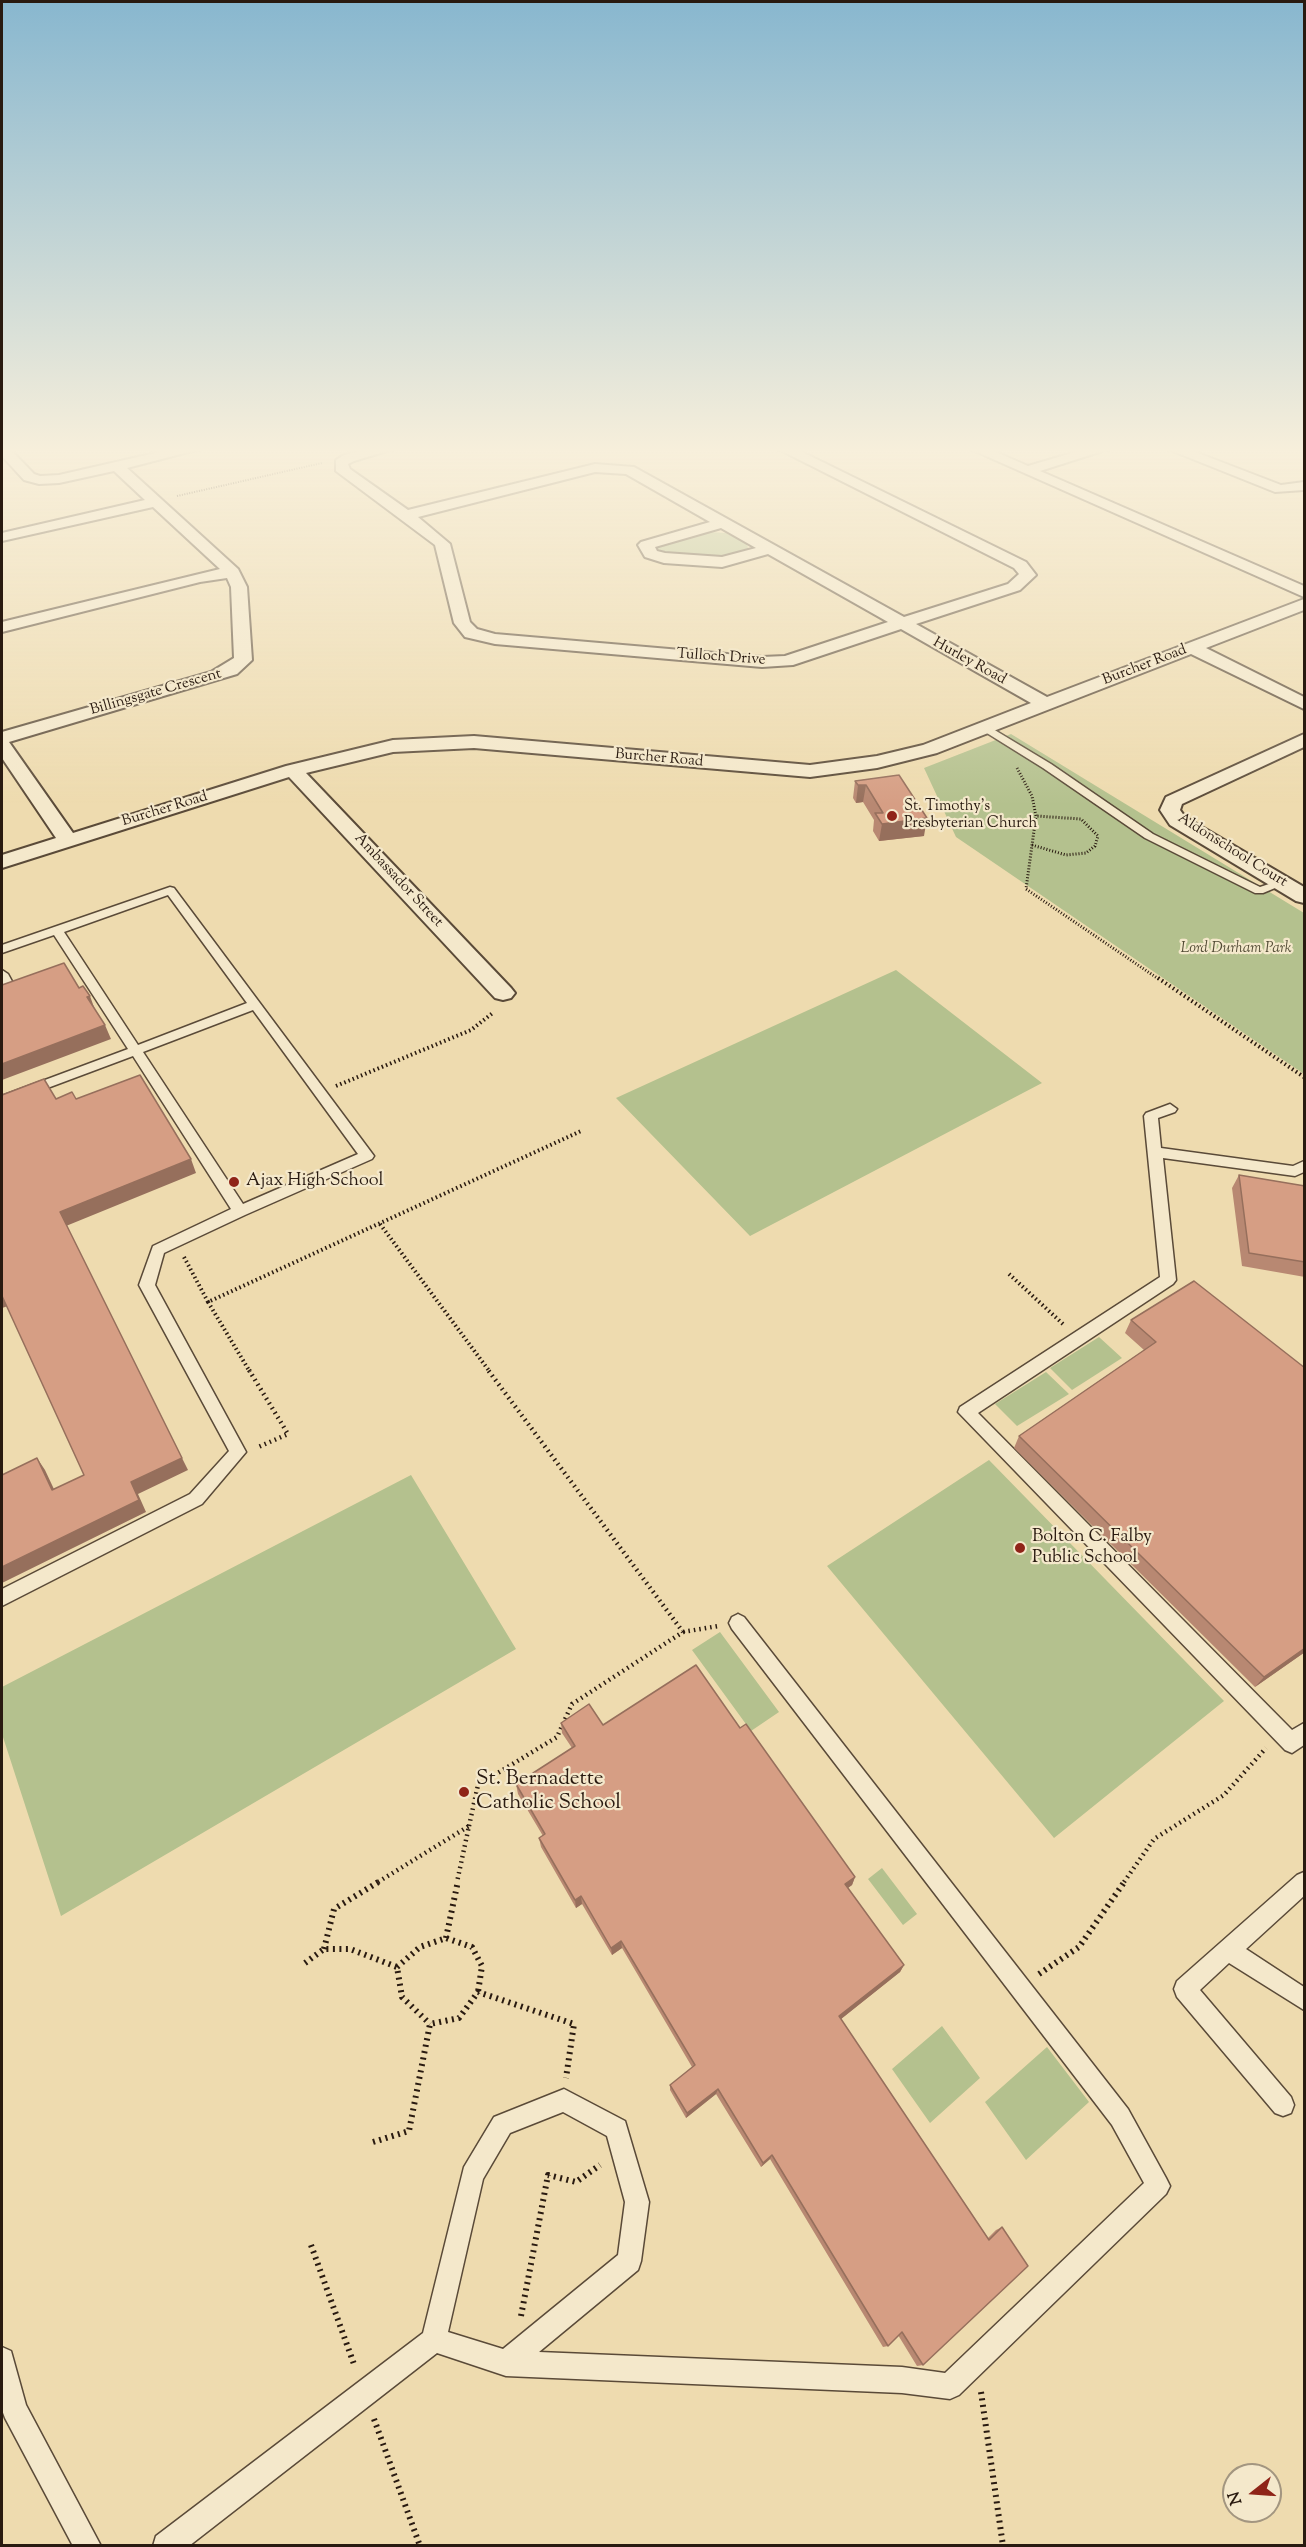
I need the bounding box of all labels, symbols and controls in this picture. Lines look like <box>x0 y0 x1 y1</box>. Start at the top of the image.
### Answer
street label: Hurley Road <box>929 634 1009 690</box>
street label: Burcher Road <box>1100 642 1190 690</box>
street label: Tulloch Drive <box>676 646 766 670</box>
street label: Billingsgate Crescent <box>88 666 224 720</box>
street label: Burcher Road <box>614 746 704 772</box>
street label: Burcher Road <box>120 788 210 832</box>
place label: St. Timothy's Presbyterian Church <box>904 798 1037 833</box>
marker: St. Timothy's Presbyterian Church <box>885 809 899 823</box>
street label: Aldonschool Court <box>1174 810 1290 892</box>
street label: Ambassador Street <box>350 830 446 932</box>
park label: Lord Durham Park <box>1180 940 1292 958</box>
place label: Ajax High School <box>246 1171 384 1193</box>
marker: Ajax High School <box>227 1175 241 1189</box>
place label: Bolton C. Falby Public School <box>1032 1527 1152 1570</box>
marker: Bolton C. Falby Public School <box>1013 1541 1027 1555</box>
place label: St. Bernadette Catholic School <box>476 1767 621 1817</box>
marker: St. Bernadette Catholic School <box>457 1785 471 1799</box>
north arrow <box>1222 2463 1282 2523</box>
text: N <box>1223 2488 1249 2507</box>

